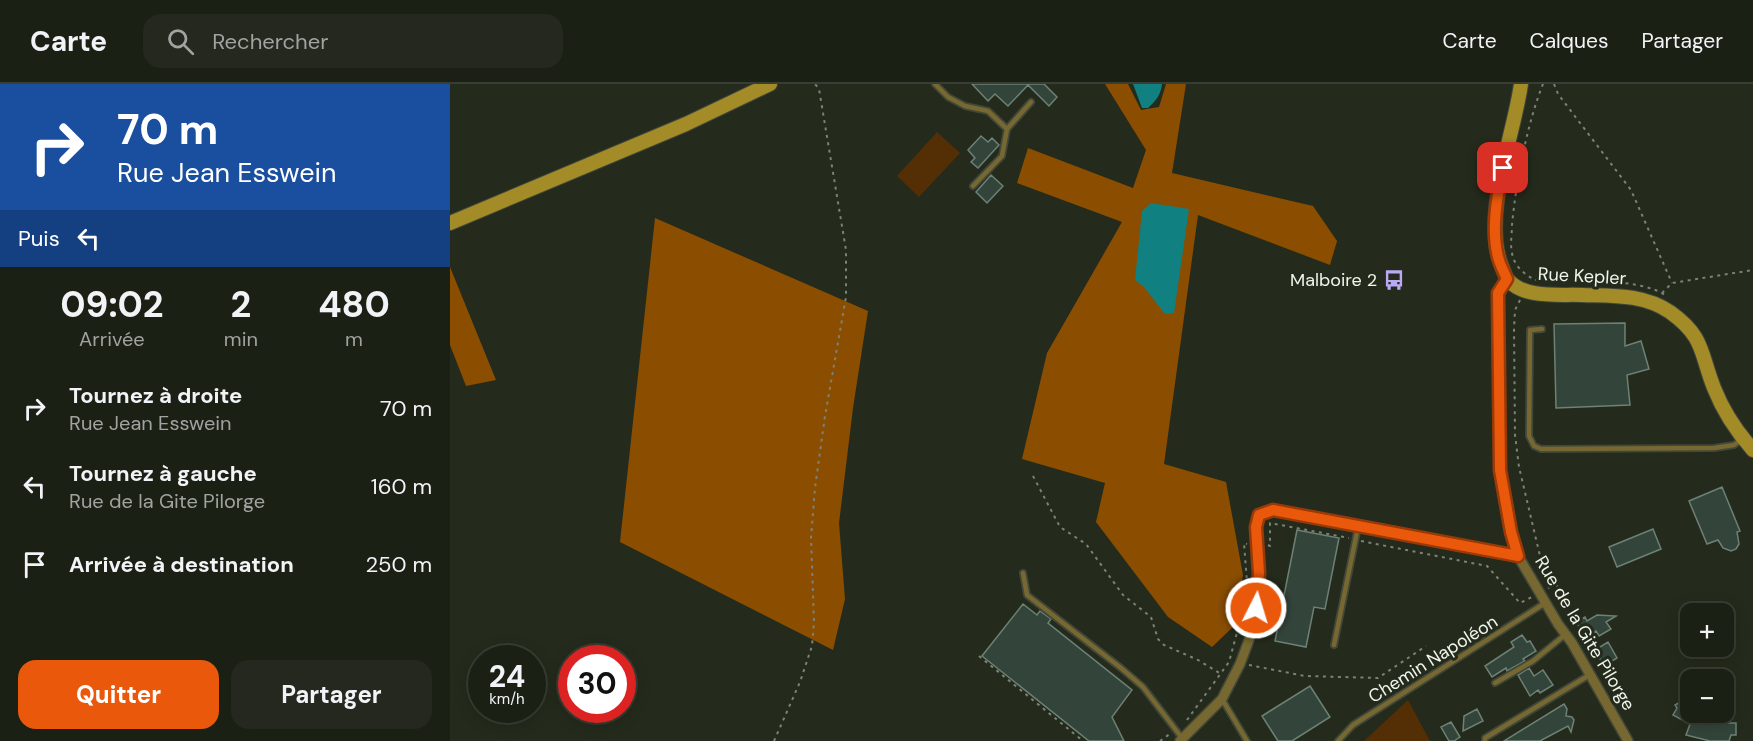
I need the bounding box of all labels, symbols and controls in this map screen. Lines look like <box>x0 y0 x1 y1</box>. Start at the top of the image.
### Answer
search box <box>143 14 563 68</box>
text: Carte <box>30 23 107 60</box>
icon: search <box>164 25 197 58</box>
text: Rechercher <box>212 27 328 56</box>
text: Carte <box>1442 27 1497 55</box>
text: Calques <box>1530 27 1608 55</box>
text: Partager <box>1641 27 1723 55</box>
text: 70 m <box>117 102 218 157</box>
icon: right <box>18 108 96 186</box>
pin <box>1477 142 1528 193</box>
icon: arrive <box>1486 151 1519 184</box>
text: Rue Jean Esswein <box>117 155 337 190</box>
icon: left <box>72 222 105 255</box>
text: Puis <box>18 224 60 253</box>
street label: Rue Kepler <box>1537 262 1627 290</box>
place label: Malboire 2 <box>1290 268 1377 292</box>
bus stop icon: Malboire 2 <box>1382 268 1406 292</box>
text: 09:02 <box>60 281 164 328</box>
text: 2 <box>230 281 251 328</box>
text: 480 <box>318 281 390 328</box>
text: Arrivée <box>79 326 145 352</box>
text: min <box>224 326 258 352</box>
text: m <box>345 326 363 352</box>
text: Tournez à droite <box>69 381 242 410</box>
icon: right <box>18 392 51 425</box>
text: 70 m <box>380 394 432 423</box>
text: Rue Jean Esswein <box>69 410 232 436</box>
text: Tournez à gauche <box>69 459 257 488</box>
icon: left <box>18 470 51 503</box>
text: 160 m <box>371 472 432 501</box>
text: Rue de la Gite Pilorge <box>69 488 265 514</box>
icon: arrive <box>18 548 51 581</box>
text: Arrivée à destination <box>69 550 294 579</box>
text: 250 m <box>365 550 432 579</box>
street label: Rue de la Gite Pilorge <box>1529 551 1641 715</box>
position arrow <box>1224 576 1288 640</box>
map controls <box>1680 603 1734 723</box>
button: + <box>1680 603 1734 657</box>
street label: Chemin Napoléon <box>1364 610 1502 708</box>
speed limit sign: 30 <box>558 645 636 723</box>
text: 24 <box>489 657 525 696</box>
button: Quitter <box>18 660 219 729</box>
button: Partager <box>231 660 432 729</box>
button: − <box>1680 669 1734 723</box>
text: km/h <box>489 689 525 709</box>

